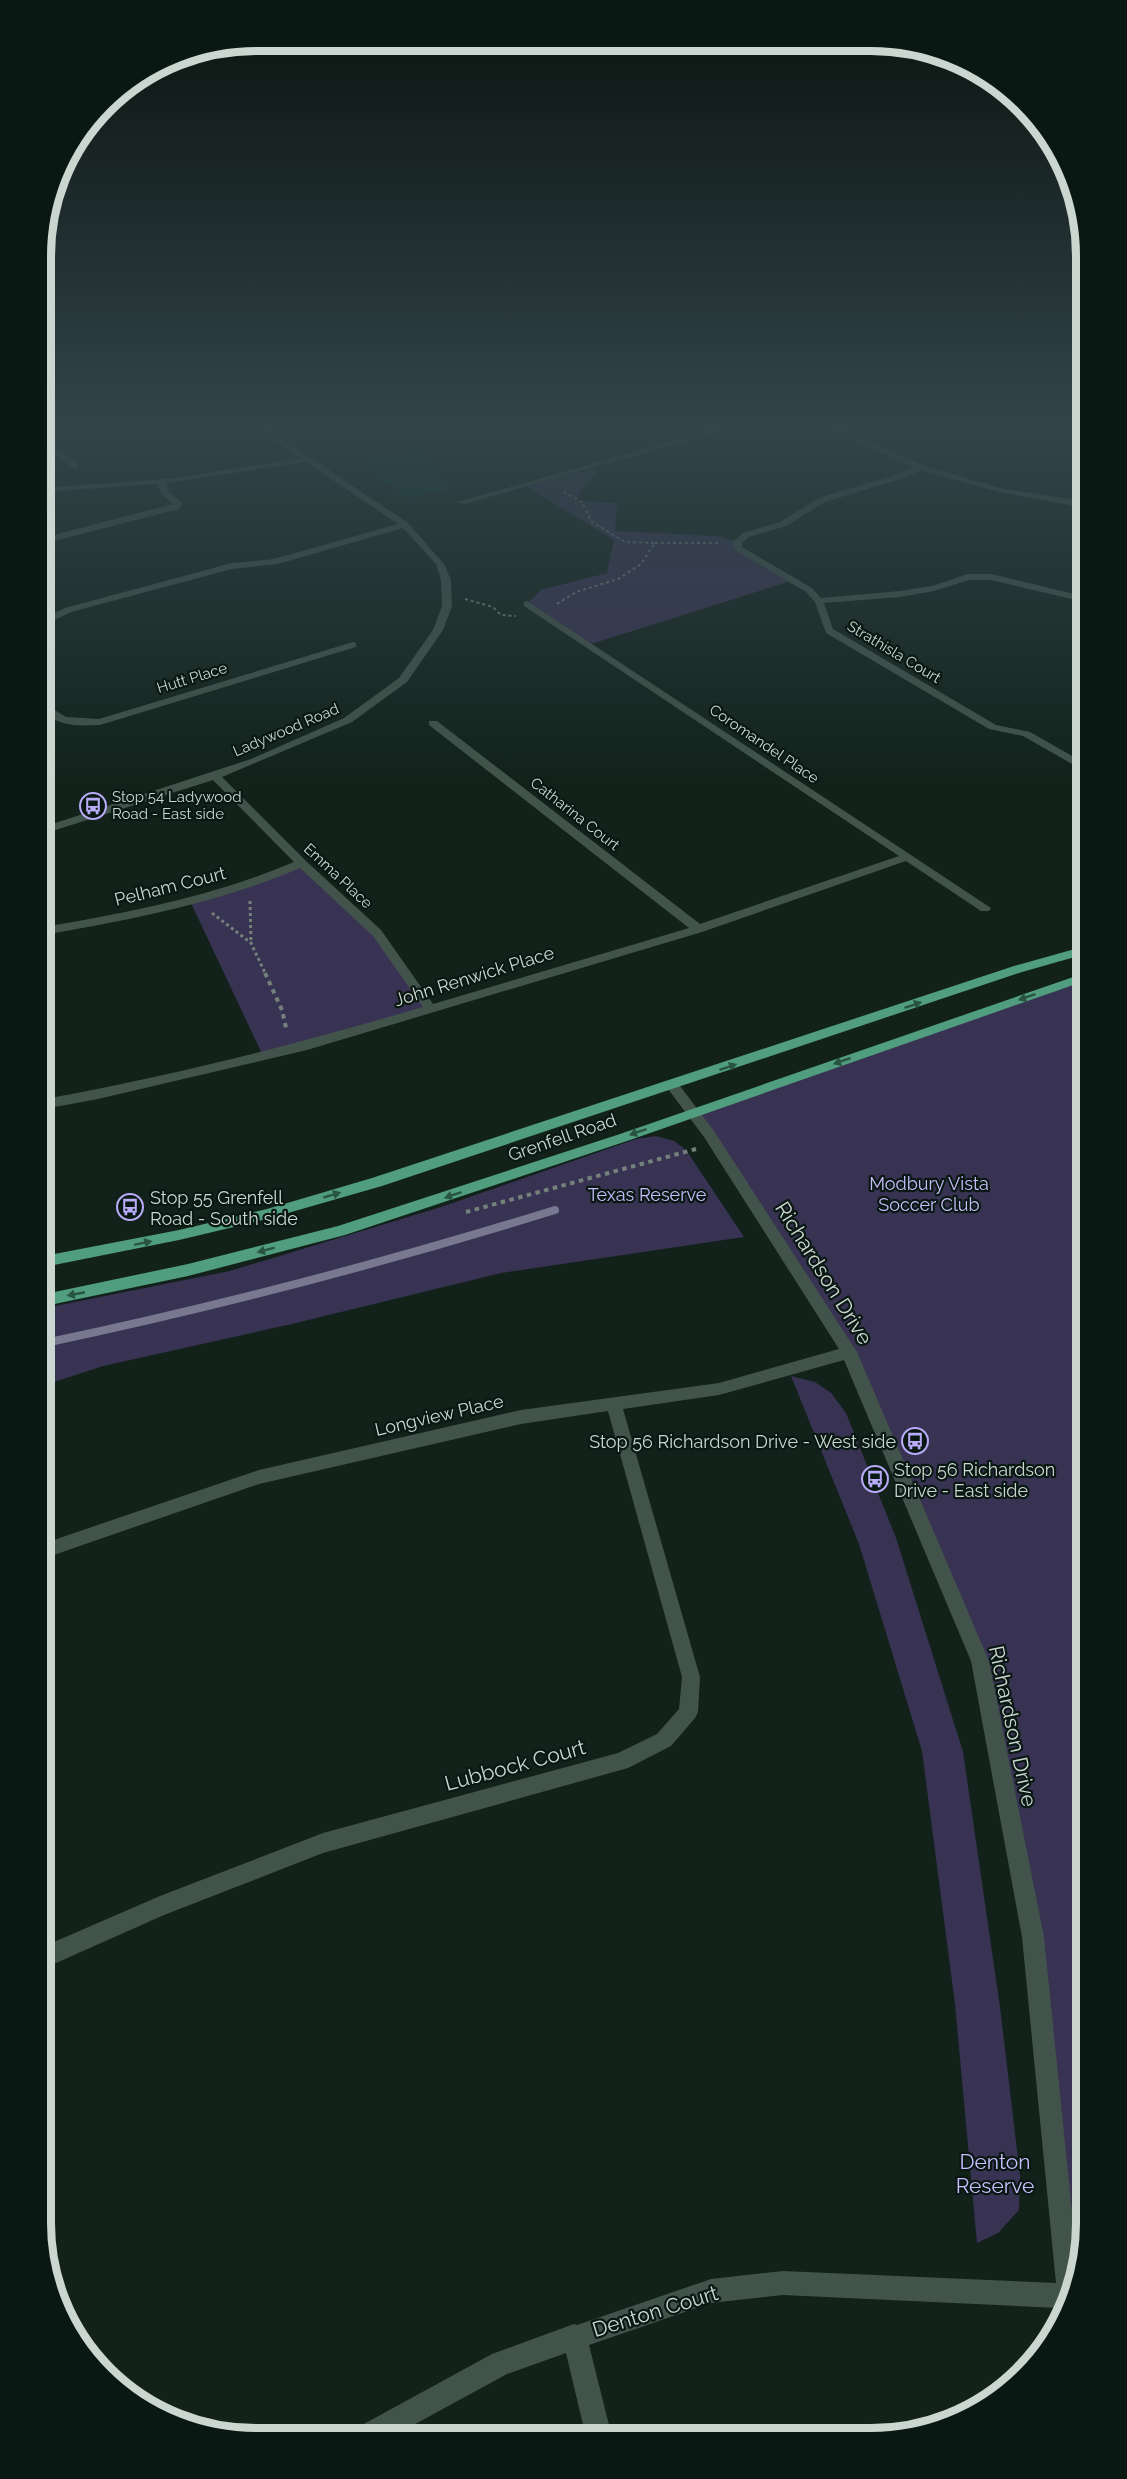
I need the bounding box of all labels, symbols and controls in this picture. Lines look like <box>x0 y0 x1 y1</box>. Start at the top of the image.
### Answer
street label: Strathisla Court <box>844 617 944 687</box>
street label: Hutt Place <box>155 659 229 697</box>
street label: Ladywood Road <box>230 700 342 760</box>
street label: Coromandel Place <box>706 701 822 787</box>
street label: Catharina Court <box>527 774 623 854</box>
place label: Stop 54 Ladywood Road - East side <box>112 788 242 823</box>
bus stop icon: Stop 54 Ladywood Road - East side <box>78 791 108 821</box>
street label: Emma Place <box>300 840 376 912</box>
street label: Pelham Court <box>112 862 228 910</box>
street label: John Renwick Place <box>392 942 557 1010</box>
one-way arrow <box>1017 993 1035 1003</box>
one-way arrow <box>904 1000 922 1010</box>
one-way arrow <box>833 1057 851 1067</box>
one-way arrow <box>719 1062 737 1071</box>
street label: Grenfell Road <box>505 1109 619 1165</box>
one-way arrow <box>629 1128 647 1138</box>
park label: Modbury Vista Soccer Club <box>869 1173 989 1215</box>
park label: Texas Reserve <box>588 1184 707 1205</box>
place label: Stop 55 Grenfell Road - South side <box>150 1187 298 1229</box>
one-way arrow <box>323 1190 341 1199</box>
one-way arrow <box>444 1190 462 1200</box>
bus stop icon: Stop 55 Grenfell Road - South side <box>115 1192 145 1222</box>
street label: Richardson Drive <box>770 1197 878 1349</box>
one-way arrow <box>134 1237 152 1247</box>
one-way arrow <box>257 1246 275 1255</box>
one-way arrow <box>67 1290 86 1299</box>
street label: Longview Place <box>373 1390 506 1440</box>
bus stop icon: Stop 56 Richardson Drive - West side <box>900 1426 930 1456</box>
place label: Stop 56 Richardson Drive - West side <box>589 1431 896 1452</box>
place label: Stop 56 Richardson Drive - East side <box>894 1459 1055 1501</box>
bus stop icon: Stop 56 Richardson Drive - East side <box>860 1464 890 1494</box>
street label: Richardson Drive <box>984 1643 1042 1809</box>
street label: Lubbock Court <box>442 1734 588 1796</box>
park label: Denton Reserve <box>956 2149 1034 2198</box>
street label: Denton Court <box>589 2280 721 2342</box>

